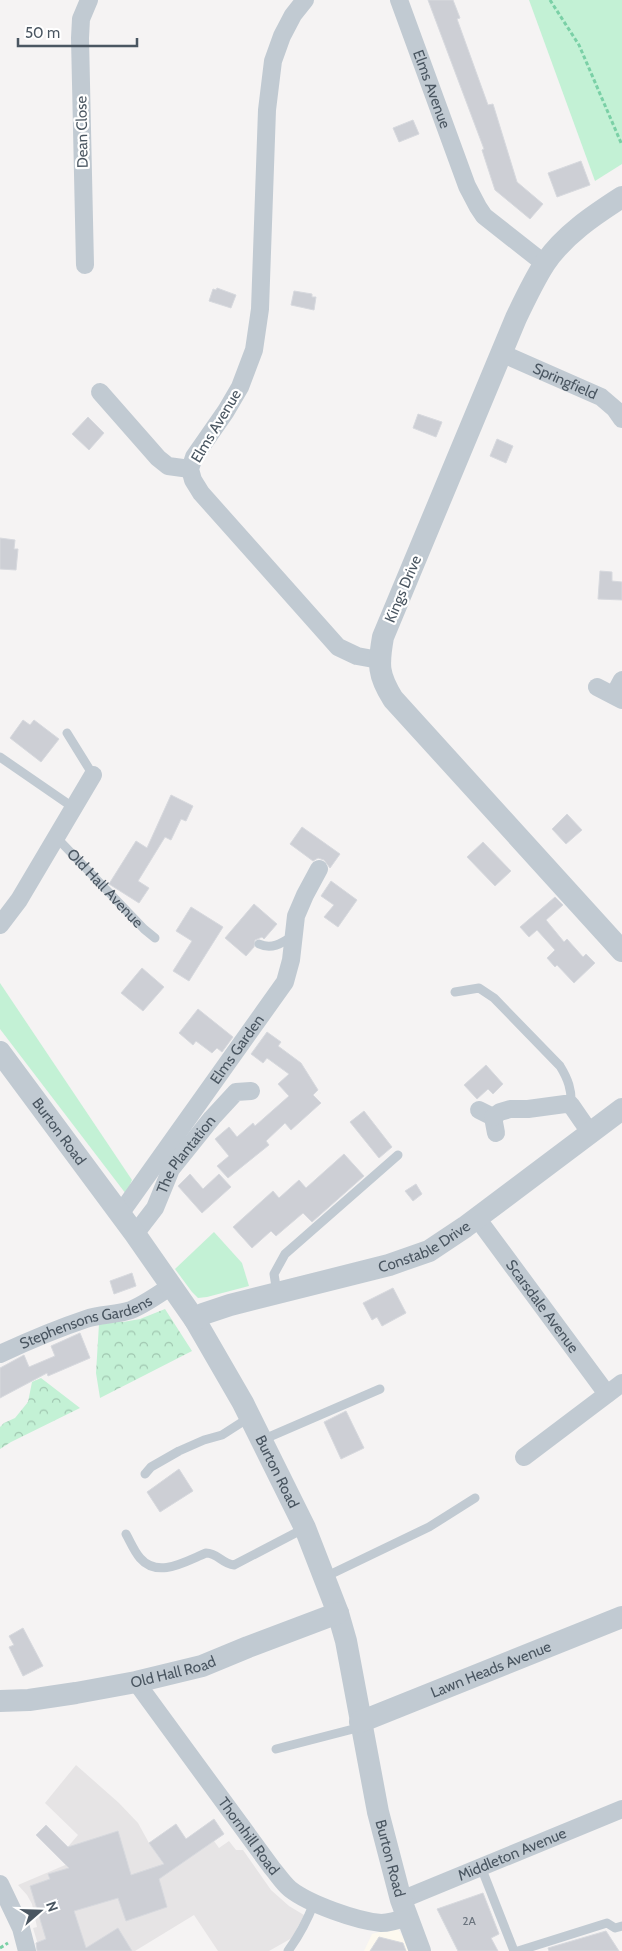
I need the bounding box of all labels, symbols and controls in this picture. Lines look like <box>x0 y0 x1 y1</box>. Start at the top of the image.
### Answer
scale bar <box>18 15 136 47</box>
text: 50 m <box>25 24 60 42</box>
street label: Elms Avenue <box>409 48 454 131</box>
street label: Dean Close <box>72 95 92 168</box>
street label: Springfield <box>530 359 600 403</box>
street label: Elms Avenue <box>187 386 245 466</box>
street label: Kings Drive <box>381 552 425 625</box>
street label: Old Hall Avenue <box>63 845 147 932</box>
street label: Elms Garden <box>206 1011 268 1088</box>
street label: Burton Road <box>28 1094 90 1169</box>
street label: The Plantation <box>153 1112 219 1196</box>
street label: Constable Drive <box>376 1217 474 1276</box>
street label: Scarsdale Avenue <box>502 1256 583 1357</box>
street label: Stephensons Gardens <box>17 1292 156 1353</box>
street label: Burton Road <box>251 1432 303 1511</box>
street label: Lawn Heads Avenue <box>428 1637 554 1702</box>
street label: Old Hall Road <box>129 1652 219 1692</box>
street label: Thornhill Road <box>214 1794 283 1879</box>
street label: Burton Road <box>371 1818 409 1899</box>
street label: Middleton Avenue <box>455 1824 569 1885</box>
north arrow <box>15 1886 65 1936</box>
text: N <box>42 1899 62 1914</box>
house number: 2A <box>462 1913 476 1928</box>

